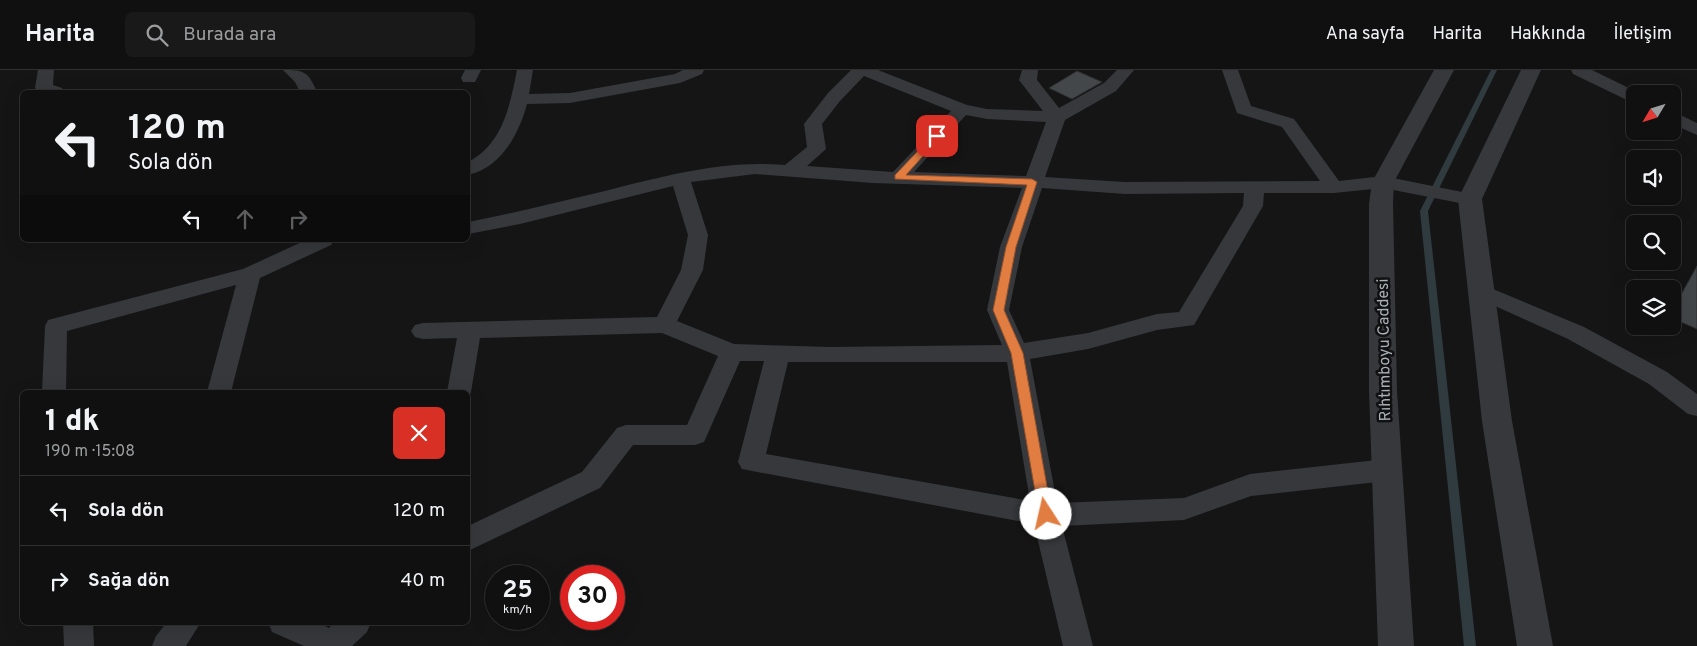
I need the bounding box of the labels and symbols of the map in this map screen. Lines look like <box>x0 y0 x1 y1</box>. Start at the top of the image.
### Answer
north arrow <box>1626 85 1681 140</box>
pin <box>916 115 958 157</box>
street label: Rıhtımboyu Caddesi <box>1374 278 1396 422</box>
position arrow <box>1019 487 1071 539</box>
speed limit sign: 30 <box>560 565 625 630</box>

